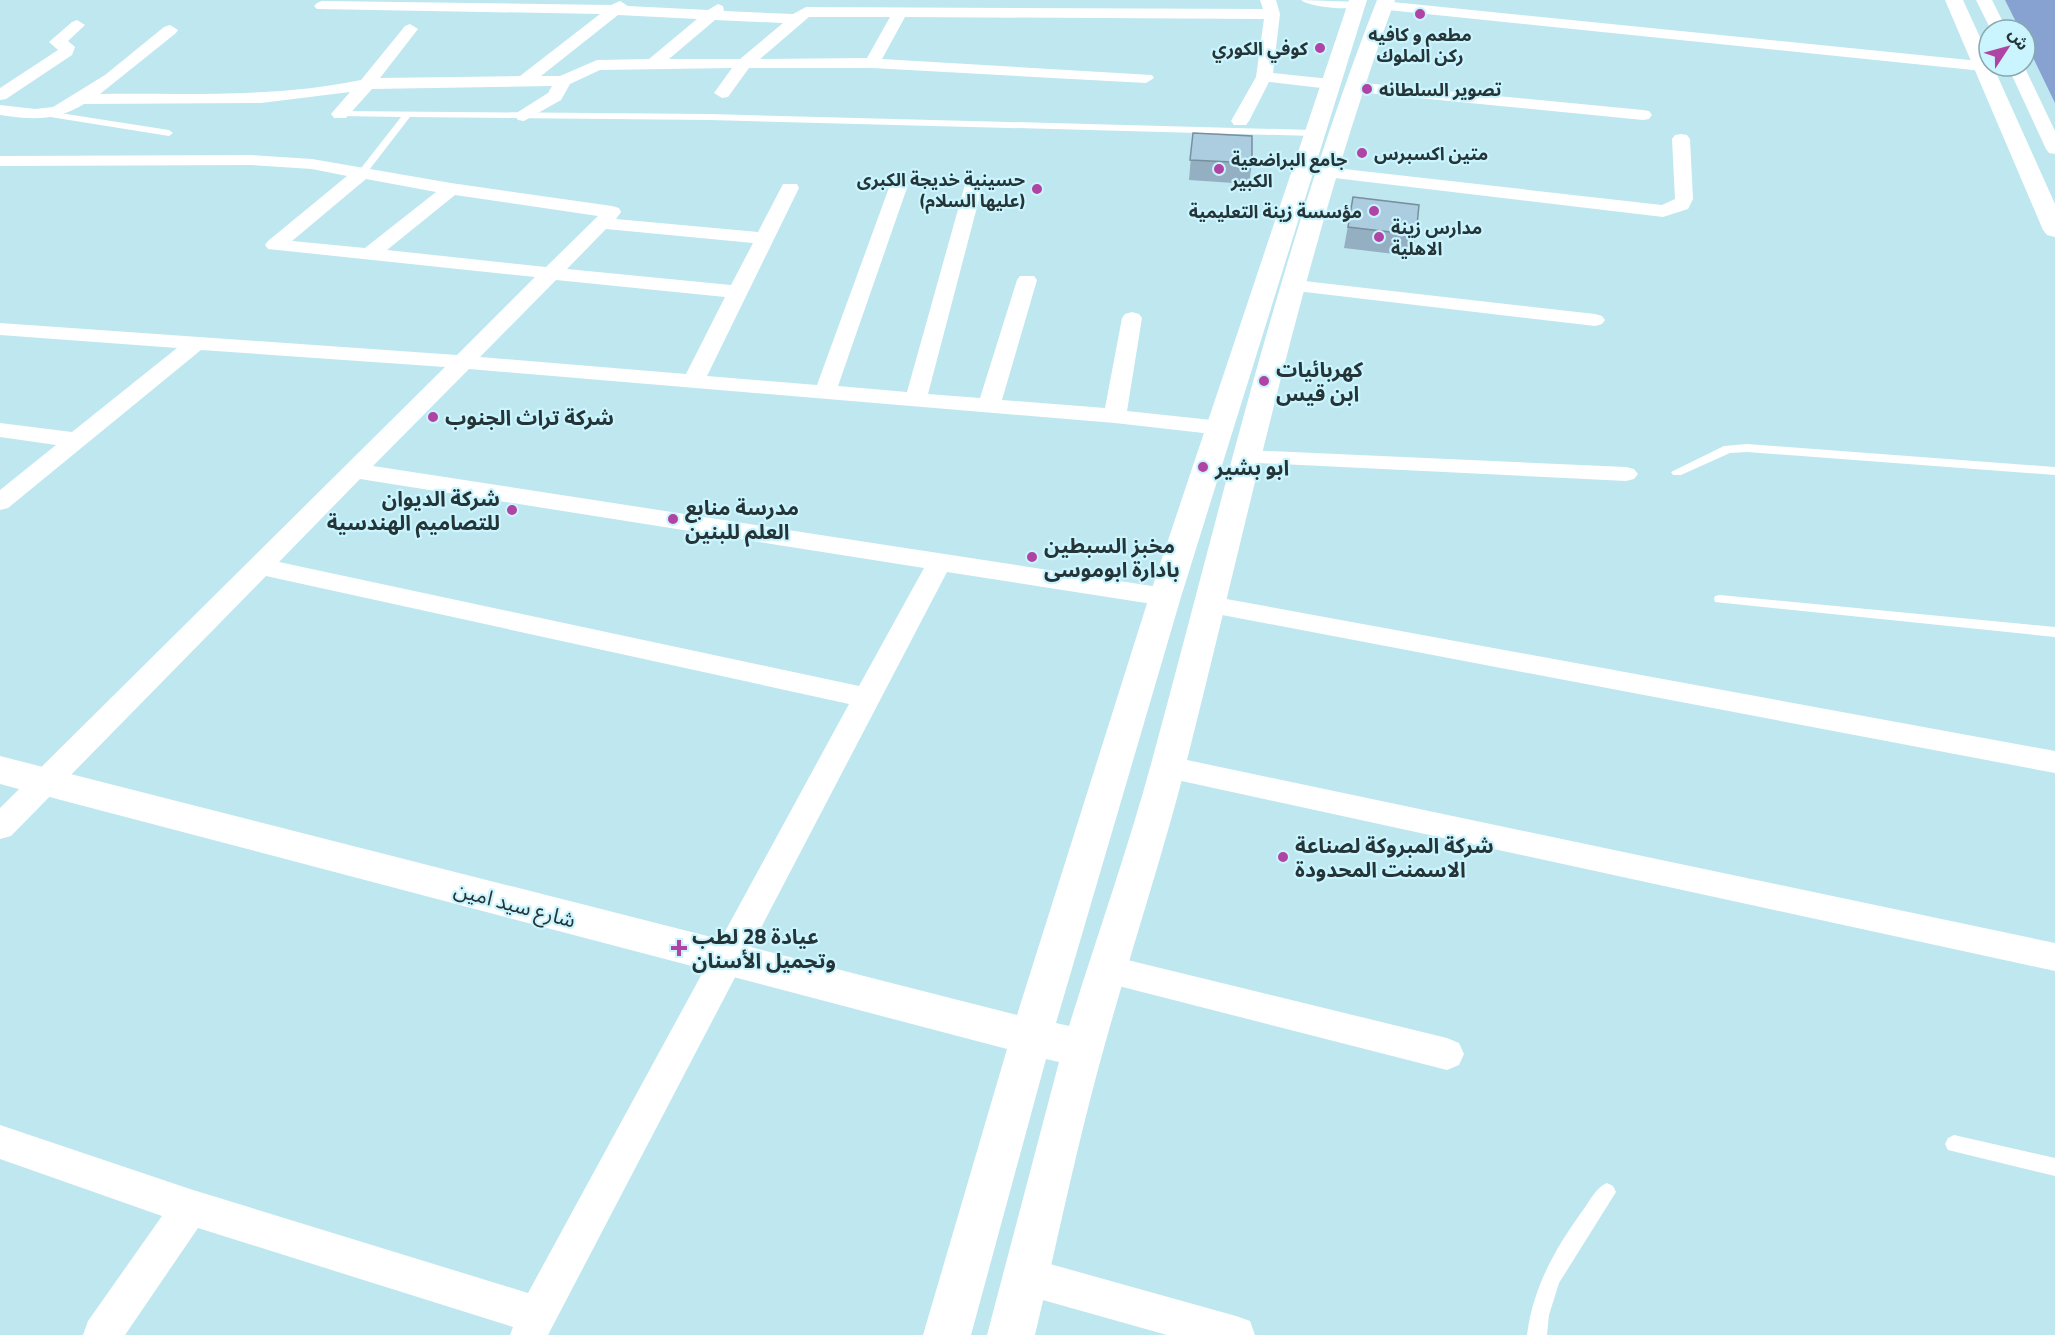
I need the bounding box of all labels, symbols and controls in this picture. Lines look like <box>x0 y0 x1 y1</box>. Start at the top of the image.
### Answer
marker: مطعم و كافيه ركن الملوك <box>1413 7 1427 21</box>
north arrow <box>1977 18 2037 78</box>
place label: مطعم و كافيه ركن الملوك <box>1368 21 1472 69</box>
text: ش <box>2003 23 2035 55</box>
place label: كوفي الكوري <box>1212 35 1309 63</box>
marker: كوفي الكوري <box>1313 41 1327 55</box>
place label: تصوير السلطانه <box>1379 76 1502 103</box>
marker: تصوير السلطانه <box>1360 82 1374 96</box>
place label: متين اكسبرس <box>1374 140 1488 167</box>
place label: جامع البراضعية الكبير <box>1230 146 1347 194</box>
marker: متين اكسبرس <box>1355 146 1369 160</box>
marker: جامع البراضعية الكبير <box>1212 162 1226 176</box>
place label: حسينية خديجة الكبرى (عليها السلام) <box>857 166 1025 214</box>
marker: حسينية خديجة الكبرى (عليها السلام) <box>1030 182 1044 196</box>
place label: مؤسسة زينة التعليمية <box>1189 198 1362 225</box>
marker: مؤسسة زينة التعليمية <box>1367 204 1381 218</box>
place label: مدارس زينة الاهلية <box>1391 214 1482 262</box>
marker: مدارس زينة الاهلية <box>1372 230 1386 244</box>
place label: كهربائيات ابن قيس <box>1276 353 1364 409</box>
marker: كهربائيات ابن قيس <box>1257 374 1271 388</box>
place label: شركة تراث الجنوب <box>445 401 614 433</box>
marker: شركة تراث الجنوب <box>426 410 440 424</box>
place label: ابو بشير <box>1214 451 1289 483</box>
marker: ابو بشير <box>1196 460 1210 474</box>
place label: شركة الديوان للتصاميم الهندسية <box>327 482 500 538</box>
place label: مدرسة منابع العلم للبنين <box>685 491 799 547</box>
marker: شركة الديوان للتصاميم الهندسية <box>505 503 519 517</box>
marker: مدرسة منابع العلم للبنين <box>666 512 680 526</box>
place label: مخبز السبطين بادارة ابوموسى <box>1044 529 1180 585</box>
marker: مخبز السبطين بادارة ابوموسى <box>1025 550 1039 564</box>
place label: شركة المبروكة لصناعة الاسمنت المحدودة <box>1295 829 1494 885</box>
marker: شركة المبروكة لصناعة الاسمنت المحدودة <box>1276 850 1290 864</box>
street label: شارع سيد امين <box>451 872 579 936</box>
place label: عيادة 28 لطب وتجميل الأسنان <box>692 920 836 976</box>
marker: عيادة 28 لطب وتجميل الأسنان <box>670 939 688 957</box>

